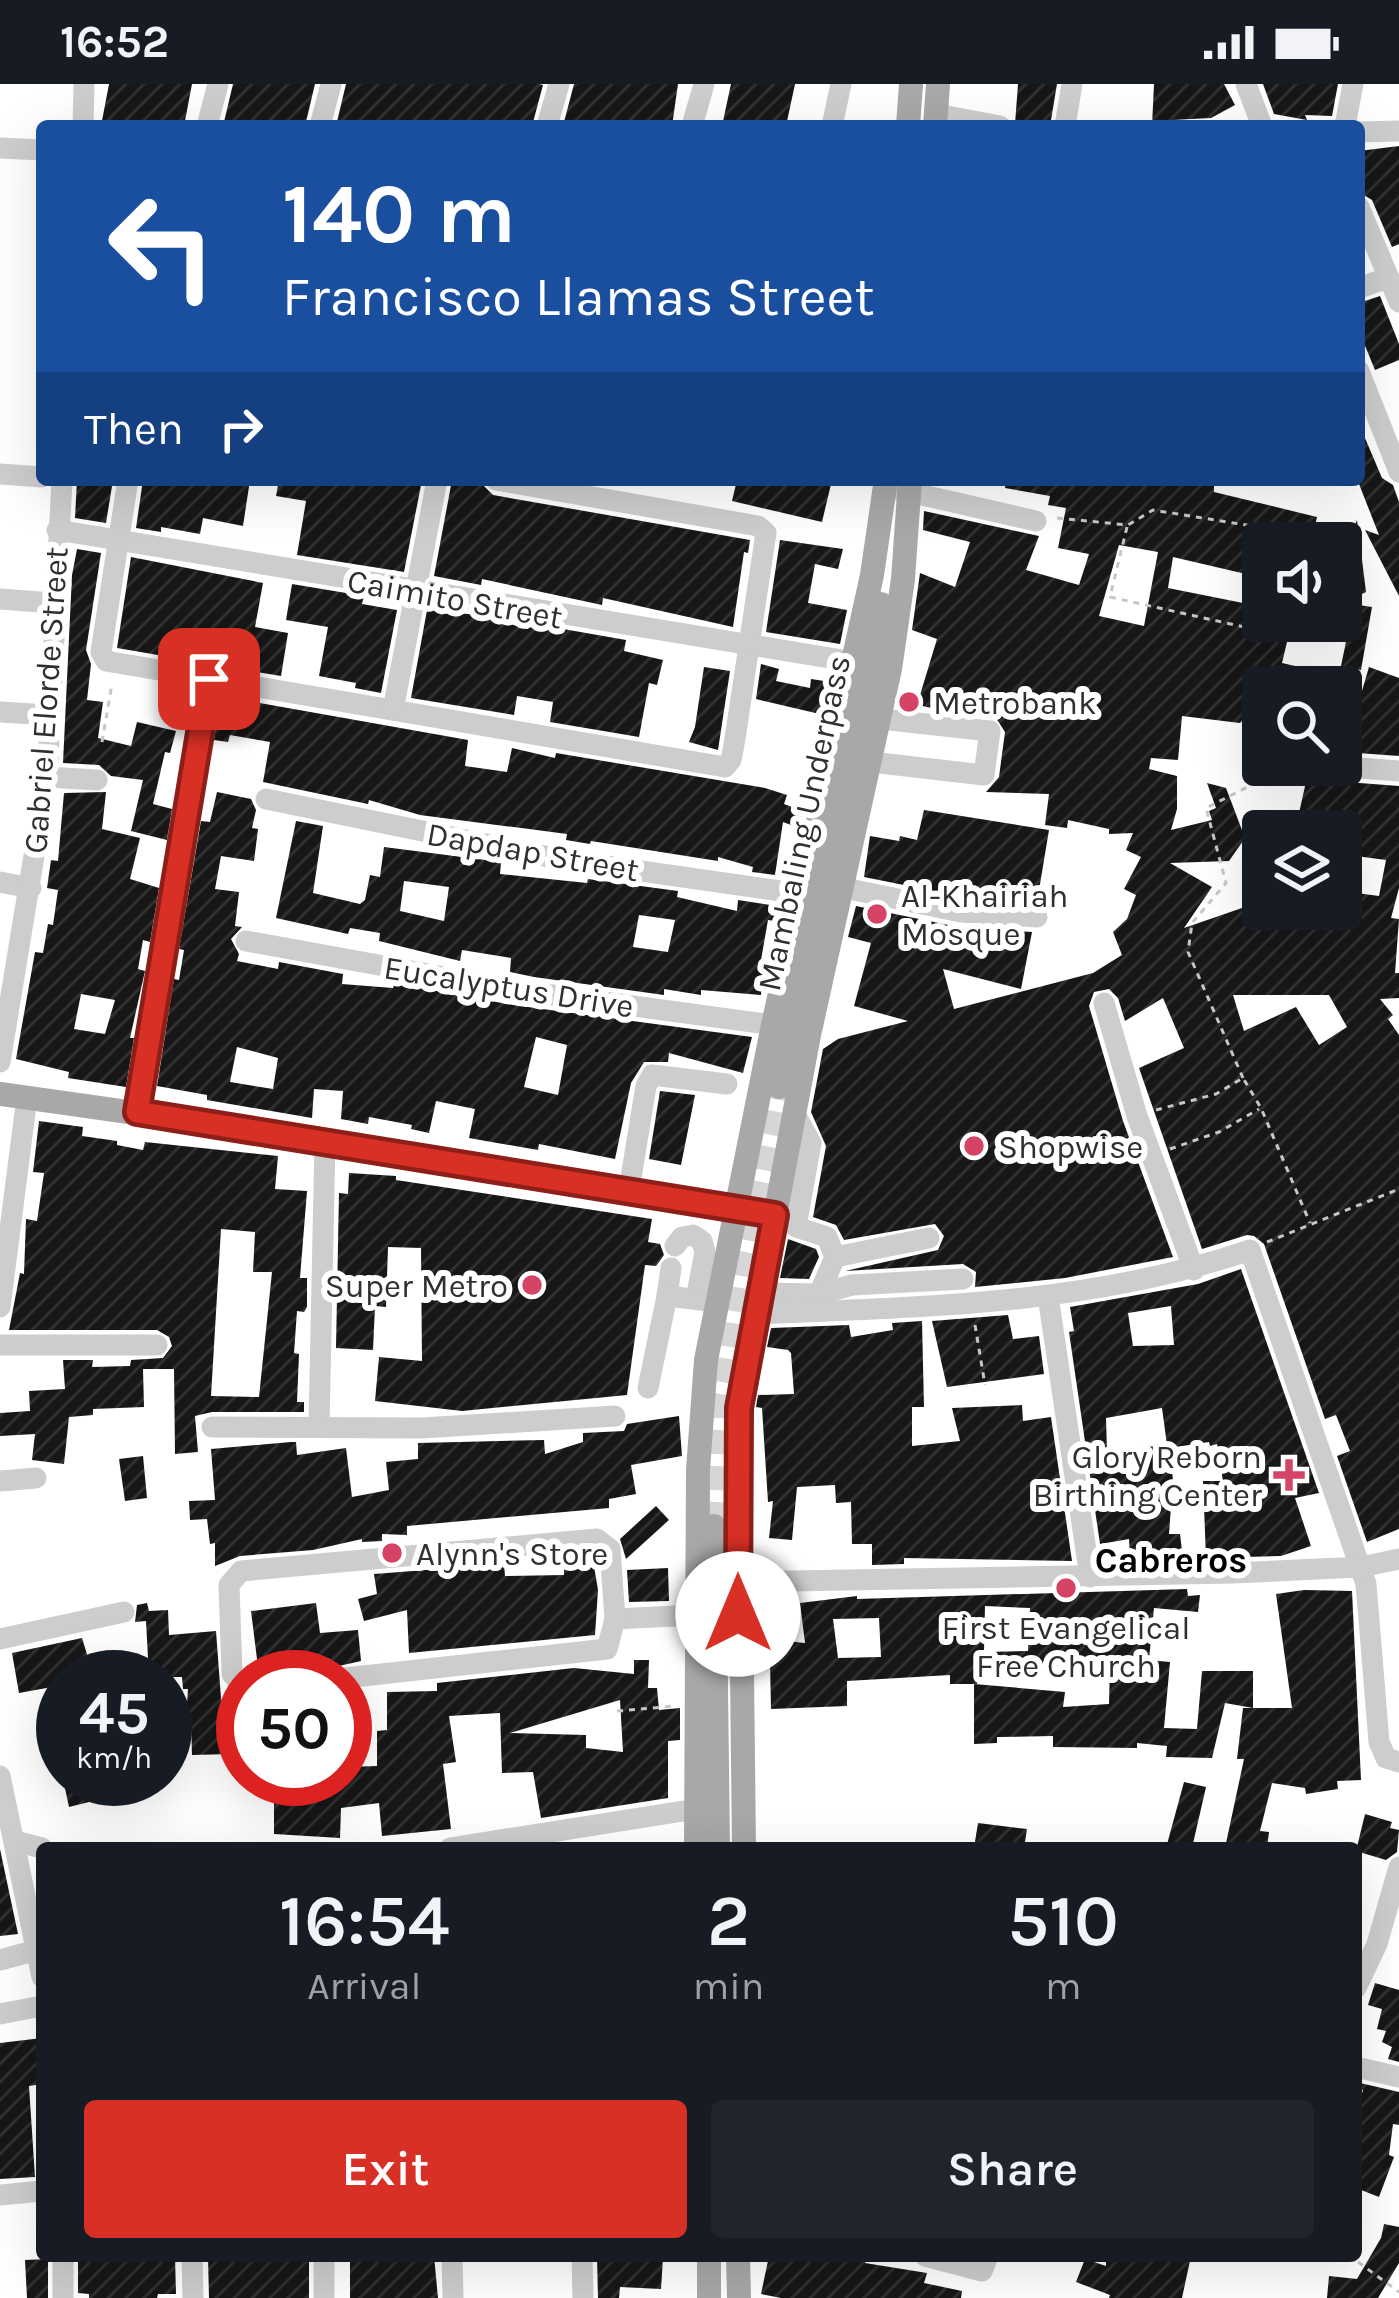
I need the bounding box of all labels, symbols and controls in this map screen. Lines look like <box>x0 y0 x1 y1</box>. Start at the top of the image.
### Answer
text: 16:52 <box>60 16 169 68</box>
text: 140 m <box>282 165 516 263</box>
icon: left <box>84 168 240 324</box>
text: Francisco Llamas Street <box>282 265 874 329</box>
icon: right <box>208 396 274 462</box>
text: Then <box>84 403 184 455</box>
map controls <box>1242 522 1362 930</box>
button: sound <box>1242 522 1362 642</box>
street label: Gabriel Elorde Street <box>16 545 76 855</box>
street label: Caimito Street <box>344 561 565 637</box>
pin <box>158 628 260 730</box>
icon: arrive <box>176 646 242 712</box>
street label: Mambaling Underpass <box>750 652 858 995</box>
button: search <box>1242 666 1362 786</box>
place label: Metrobank <box>933 684 1097 722</box>
marker: Metrobank <box>896 689 922 715</box>
button: layers <box>1242 810 1362 930</box>
street label: Dapdap Street <box>424 815 642 889</box>
place label: Al-Khairiah Mosque <box>901 877 1069 953</box>
marker: Al-Khairiah Mosque <box>864 901 890 927</box>
street label: Eucalyptus Drive <box>381 948 636 1025</box>
place label: Shopwise <box>998 1128 1143 1166</box>
marker: Shopwise <box>961 1133 987 1159</box>
place label: Super Metro <box>325 1267 508 1305</box>
marker: Super Metro <box>519 1272 545 1298</box>
place label: Glory Reborn Birthing Center <box>1033 1438 1262 1514</box>
marker: Glory Reborn Birthing Center <box>1273 1459 1305 1491</box>
place label: Alynn's Store <box>416 1535 608 1573</box>
district label: Cabreros <box>1095 1539 1247 1581</box>
marker: Alynn's Store <box>379 1540 405 1566</box>
position arrow <box>675 1551 801 1677</box>
marker: First Evangelical Free Church <box>1053 1575 1079 1601</box>
place label: First Evangelical Free Church <box>942 1609 1190 1685</box>
speed limit sign: 50 <box>216 1650 372 1806</box>
text: 45 <box>79 1678 149 1748</box>
text: km/h <box>76 1740 152 1776</box>
text: 16:54 <box>279 1879 450 1963</box>
text: 2 <box>707 1879 750 1963</box>
text: 510 <box>1007 1879 1119 1963</box>
text: Arrival <box>307 1963 421 2009</box>
text: min <box>693 1963 764 2009</box>
text: m <box>1045 1963 1081 2009</box>
button: Exit <box>84 2100 687 2238</box>
button: Share <box>711 2100 1314 2238</box>

